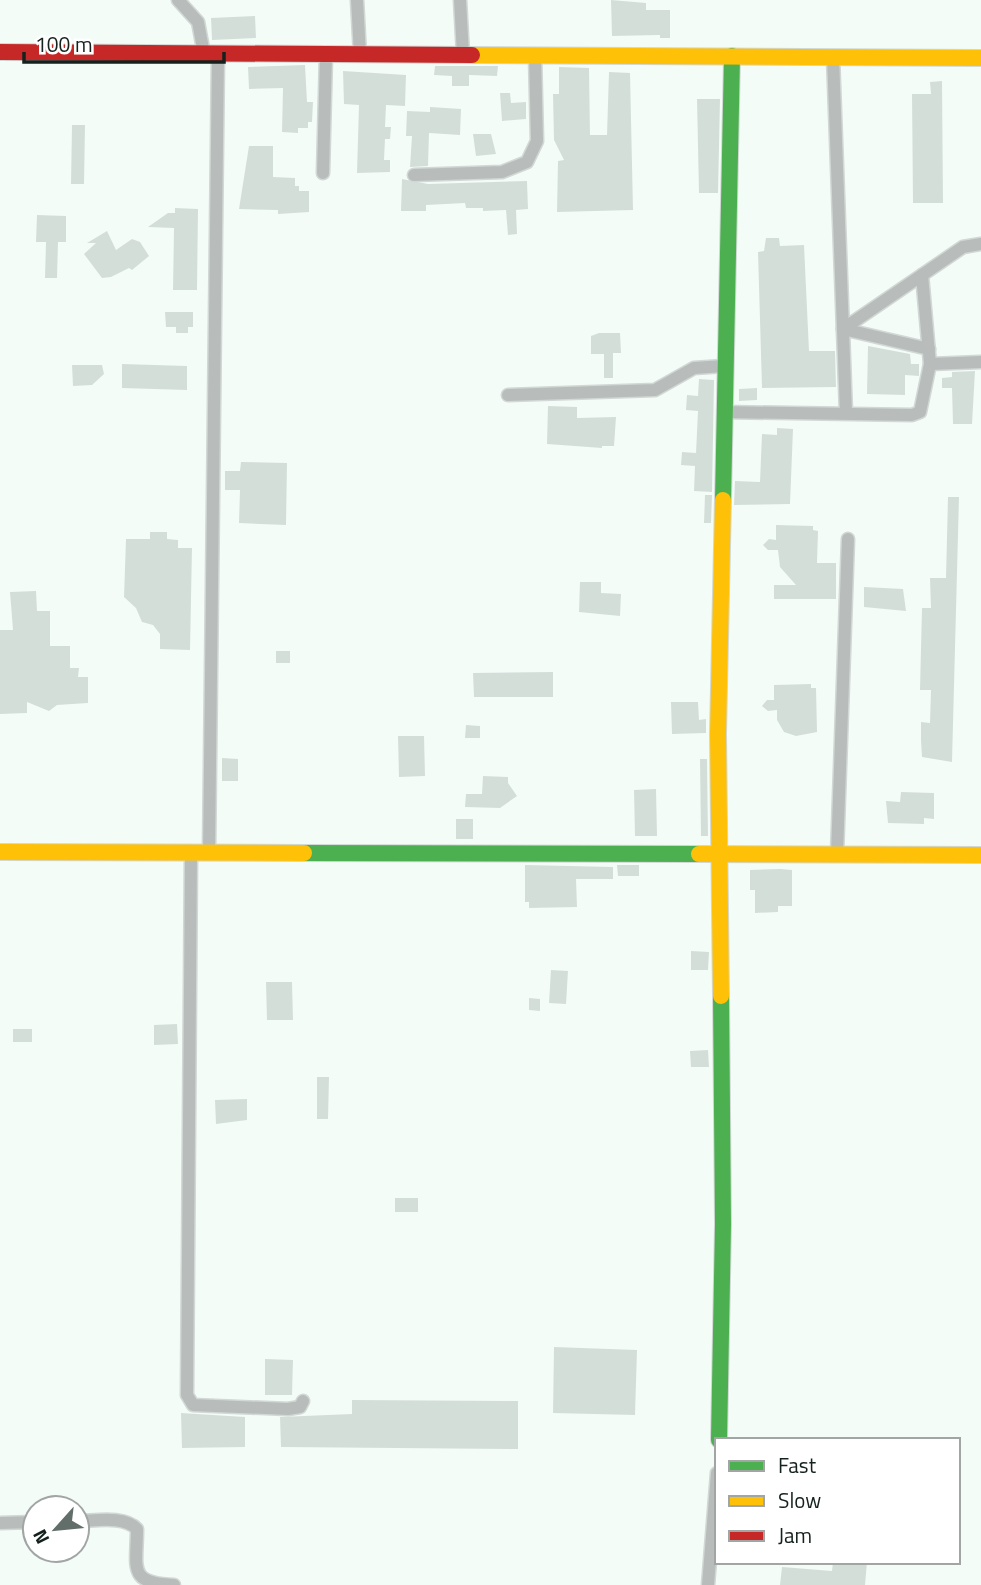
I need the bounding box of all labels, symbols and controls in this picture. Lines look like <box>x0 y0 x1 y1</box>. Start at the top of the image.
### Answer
scale bar <box>24 21 224 65</box>
text: 100 m <box>35 28 92 60</box>
legend <box>715 1438 960 1564</box>
text: Fast <box>778 1449 817 1481</box>
text: Slow <box>778 1484 821 1516</box>
north arrow <box>21 1494 91 1564</box>
text: Jam <box>778 1519 812 1551</box>
text: N <box>24 1524 56 1549</box>

